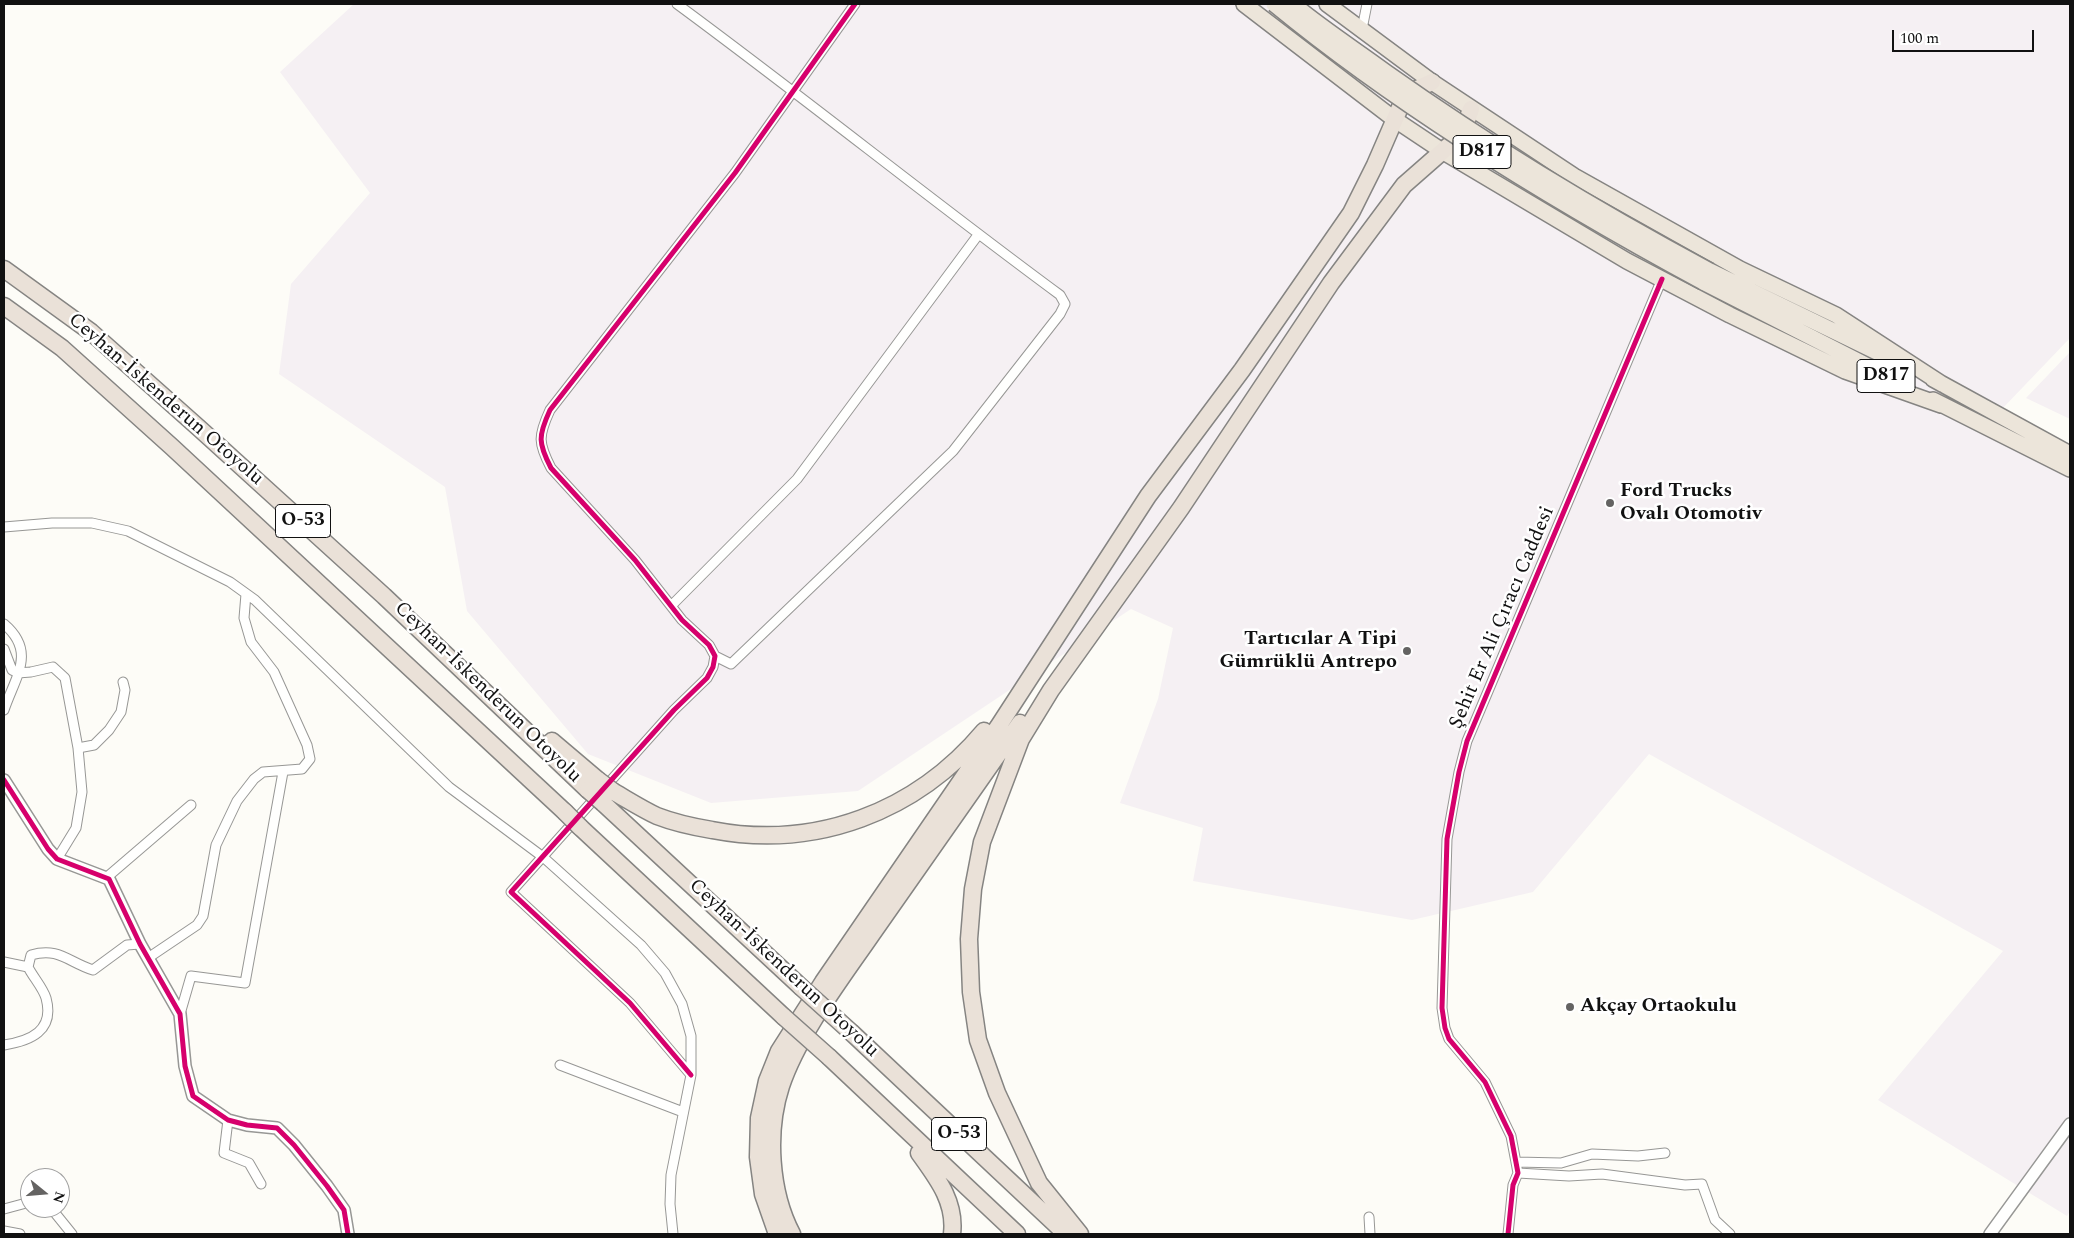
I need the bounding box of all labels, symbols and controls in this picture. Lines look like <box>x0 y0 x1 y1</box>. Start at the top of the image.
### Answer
scale bar <box>1894 20 2036 52</box>
text: 100 m <box>1900 27 1939 50</box>
road number: D817 <box>1453 136 1511 168</box>
street label: Ceyhan-İskenderun Otoyolu <box>62 309 268 491</box>
road number: D817 <box>1857 360 1915 392</box>
place label: Ford Trucks Ovalı Otomotiv <box>1620 480 1762 527</box>
marker: Ford Trucks Ovalı Otomotiv <box>1604 497 1616 509</box>
street label: Şehit Er Ali Çıracı Caddesi <box>1445 503 1561 733</box>
road number: O-53 <box>276 504 330 538</box>
street label: Ceyhan-İskenderun Otoyolu <box>388 597 586 789</box>
place label: Tartıcılar A Tipi Gümrüklü Antrepo <box>1219 628 1397 675</box>
marker: Tartıcılar A Tipi Gümrüklü Antrepo <box>1401 645 1413 657</box>
street label: Ceyhan-İskenderun Otoyolu <box>683 875 883 1063</box>
place label: Akçay Ortaokulu <box>1580 995 1737 1019</box>
marker: Akçay Ortaokulu <box>1564 1001 1576 1013</box>
road number: O-53 <box>932 1118 986 1150</box>
north arrow <box>20 1168 70 1218</box>
text: N <box>47 1189 71 1206</box>

